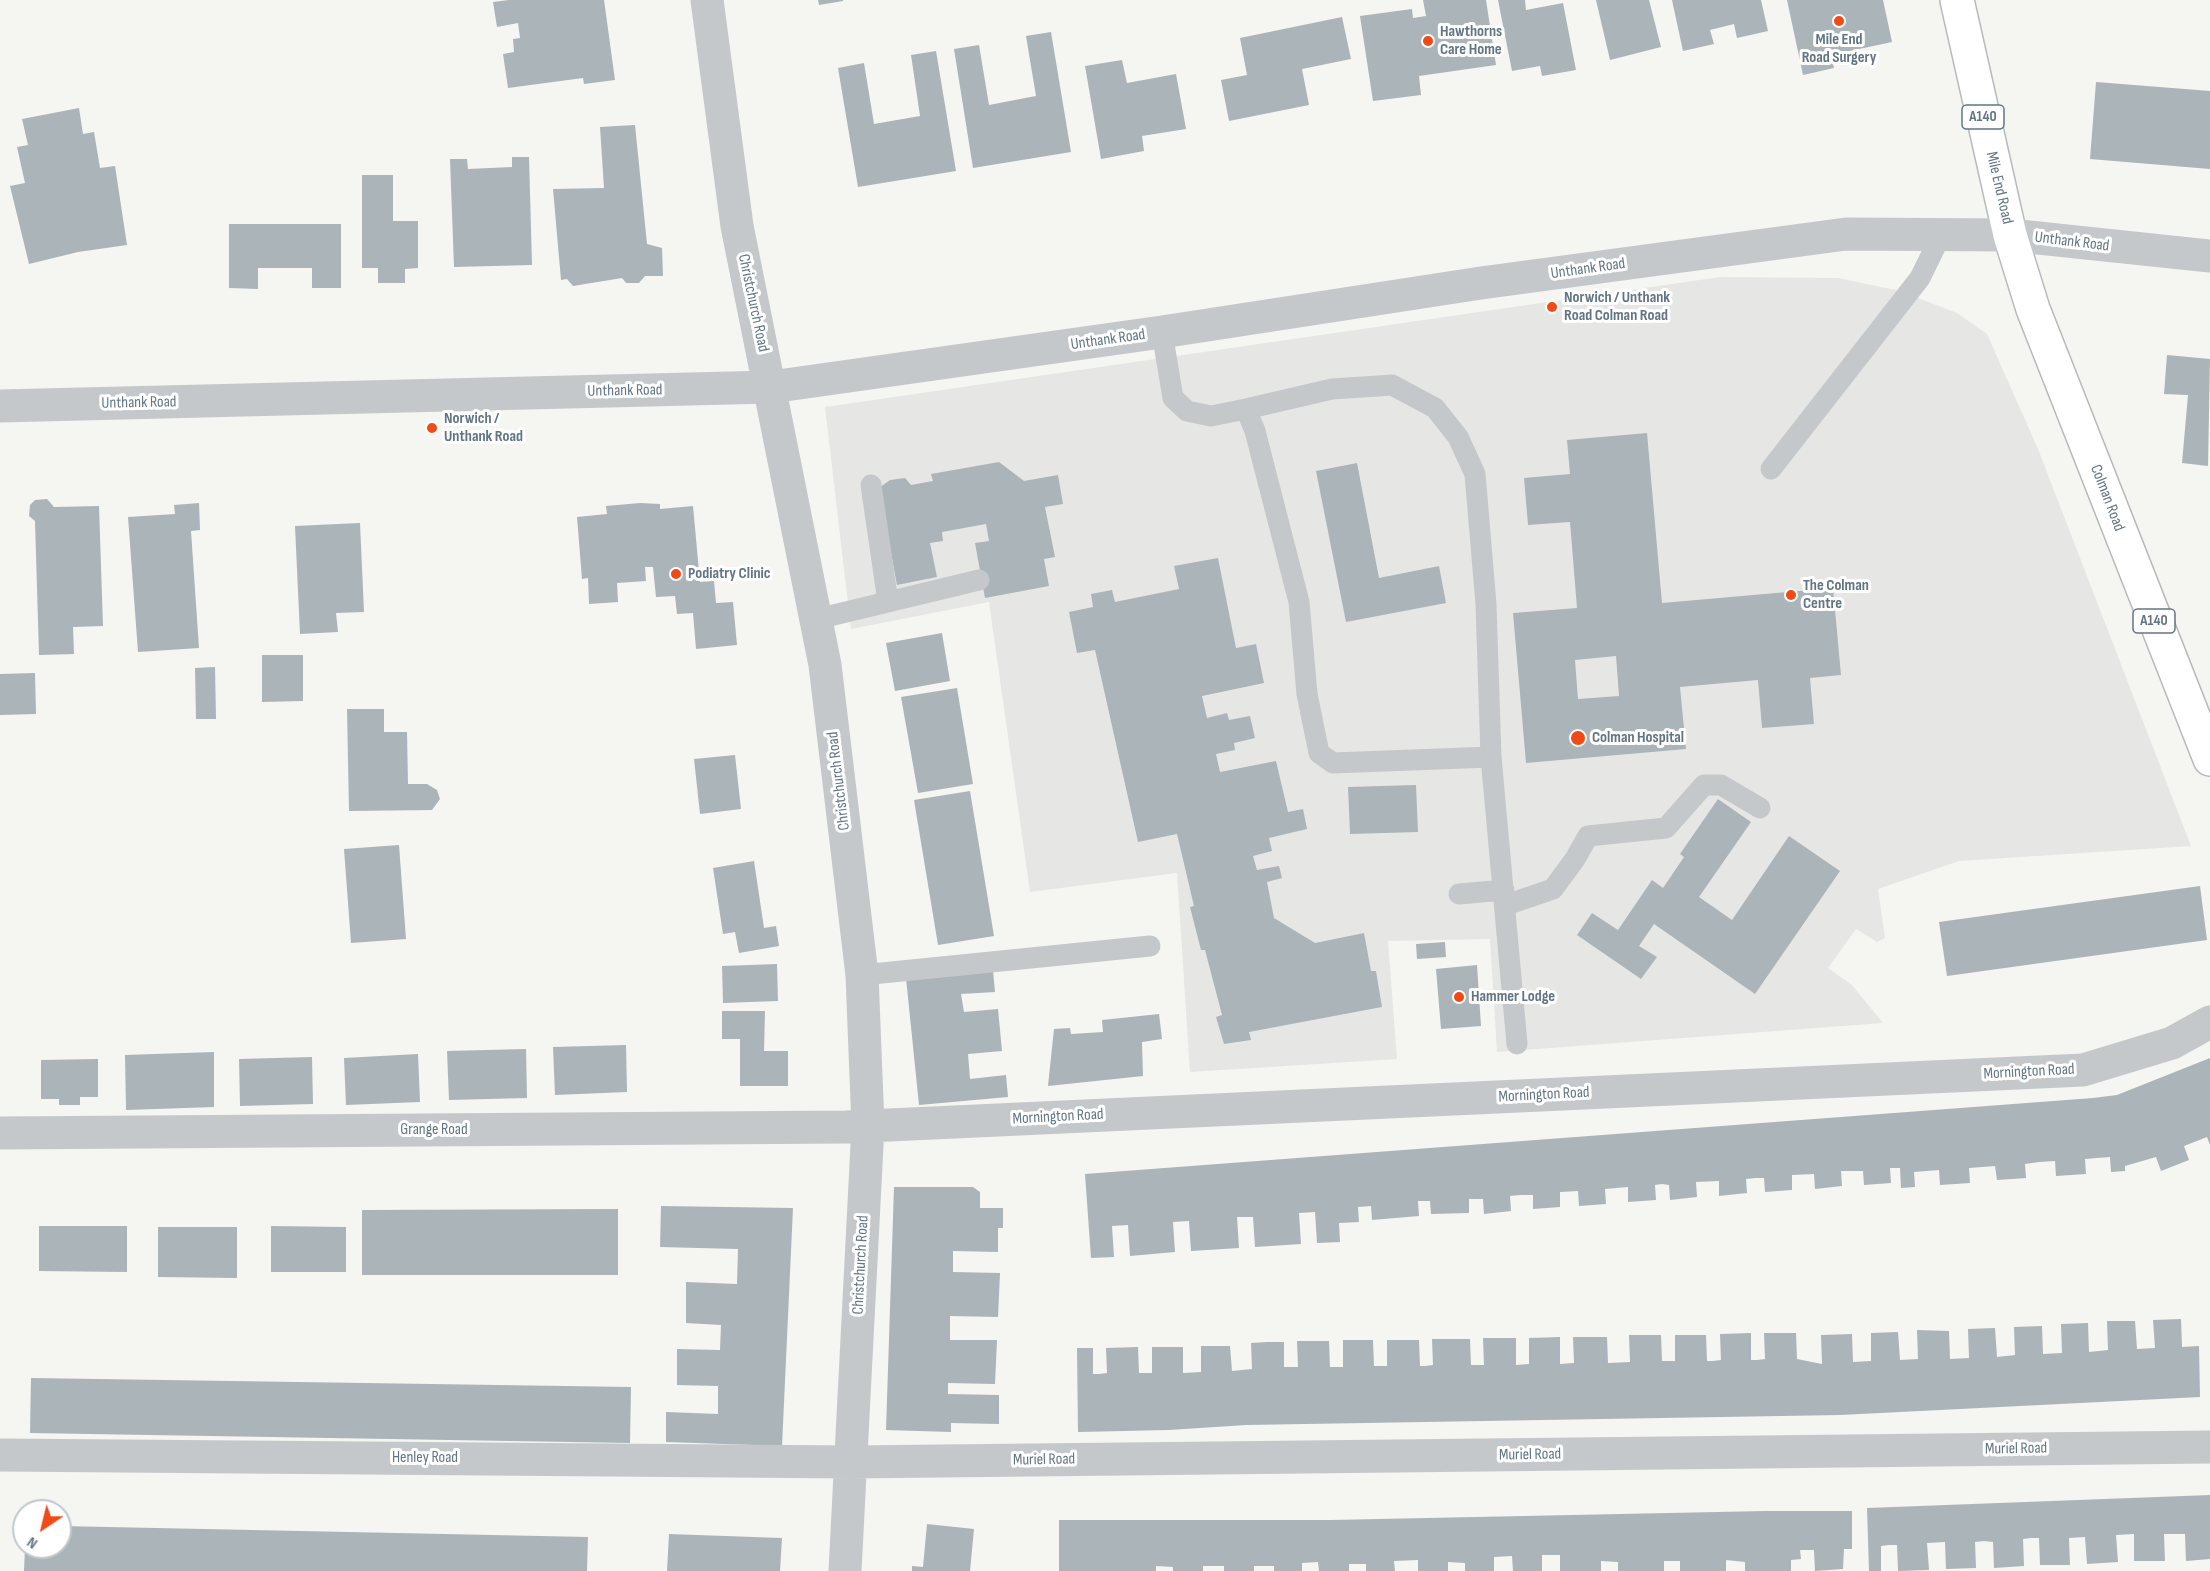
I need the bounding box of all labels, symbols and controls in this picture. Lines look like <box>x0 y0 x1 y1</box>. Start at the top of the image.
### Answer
marker: Mile End Road Surgery <box>1832 14 1846 28</box>
place label: Hawthorns Care Home <box>1440 22 1502 60</box>
place label: Mile End Road Surgery <box>1802 30 1876 68</box>
marker: Hawthorns Care Home <box>1421 34 1435 48</box>
road number: A140 <box>1962 105 2004 129</box>
street label: Mile End Road <box>1981 150 2017 226</box>
street label: Unthank Road <box>2034 228 2110 256</box>
street label: Christchurch Road <box>733 252 773 354</box>
street label: Unthank Road <box>1550 254 1626 284</box>
place label: Norwich / Unthank Road Colman Road <box>1564 288 1670 326</box>
marker: Norwich / Unthank Road Colman Road <box>1545 300 1559 314</box>
street label: Unthank Road <box>1070 325 1146 355</box>
street label: Unthank Road <box>587 381 663 401</box>
street label: Unthank Road <box>101 393 177 413</box>
place label: Norwich / Unthank Road <box>444 409 523 447</box>
marker: Norwich / Unthank Road <box>425 421 439 435</box>
street label: Colman Road <box>2086 462 2128 534</box>
place label: Podiatry Clinic <box>688 564 771 584</box>
marker: Podiatry Clinic <box>669 567 683 581</box>
place label: The Colman Centre <box>1803 576 1869 614</box>
marker: The Colman Centre <box>1784 588 1798 602</box>
road number: A140 <box>2133 609 2175 633</box>
place label: Colman Hospital <box>1592 728 1684 748</box>
marker: Colman Hospital <box>1569 729 1587 747</box>
street label: Christchurch Road <box>823 731 855 831</box>
place label: Hammer Lodge <box>1471 987 1555 1007</box>
marker: Hammer Lodge <box>1452 990 1466 1004</box>
street label: Mornington Road <box>1983 1060 2075 1084</box>
street label: Mornington Road <box>1498 1083 1590 1107</box>
street label: Mornington Road <box>1012 1105 1104 1129</box>
street label: Grange Road <box>400 1120 468 1140</box>
street label: Christchurch Road <box>849 1215 873 1315</box>
street label: Muriel Road <box>1985 1439 2047 1459</box>
street label: Muriel Road <box>1499 1445 1561 1465</box>
street label: Henley Road <box>392 1448 458 1468</box>
street label: Muriel Road <box>1013 1450 1075 1470</box>
north arrow <box>12 1499 72 1559</box>
text: N <box>24 1532 41 1553</box>

